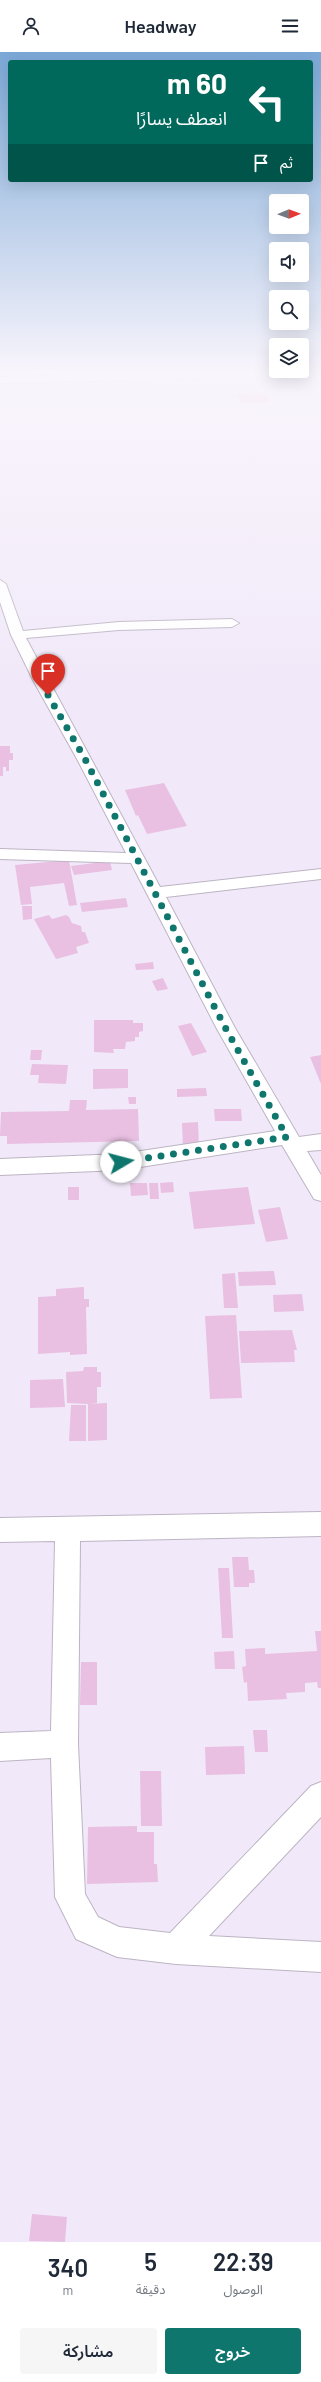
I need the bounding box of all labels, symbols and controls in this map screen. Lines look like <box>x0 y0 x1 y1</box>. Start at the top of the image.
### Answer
icon: person <box>20 15 42 37</box>
text: Headway <box>125 15 196 37</box>
icon: menu <box>279 15 301 37</box>
text: 60 m <box>167 66 227 100</box>
icon: left <box>241 76 293 128</box>
text: انعطف يسارًا <box>136 107 227 129</box>
icon: arrive <box>250 152 272 174</box>
text: ثم <box>280 153 293 171</box>
north arrow <box>269 194 309 234</box>
map controls <box>269 194 309 378</box>
button: sound <box>269 242 309 282</box>
button: search <box>269 290 309 330</box>
button: layers <box>269 338 309 378</box>
pin <box>31 654 65 695</box>
icon: arrive <box>37 660 59 682</box>
position arrow <box>100 1141 142 1183</box>
text: 5 <box>144 2247 157 2276</box>
text: 22:39 <box>213 2247 273 2276</box>
text: 340 <box>48 2253 88 2282</box>
text: دقيقة <box>136 2281 165 2297</box>
text: الوصول <box>223 2281 263 2297</box>
text: m <box>62 2282 73 2298</box>
button: مشاركة <box>20 2328 157 2374</box>
button: خروج <box>165 2328 301 2374</box>

